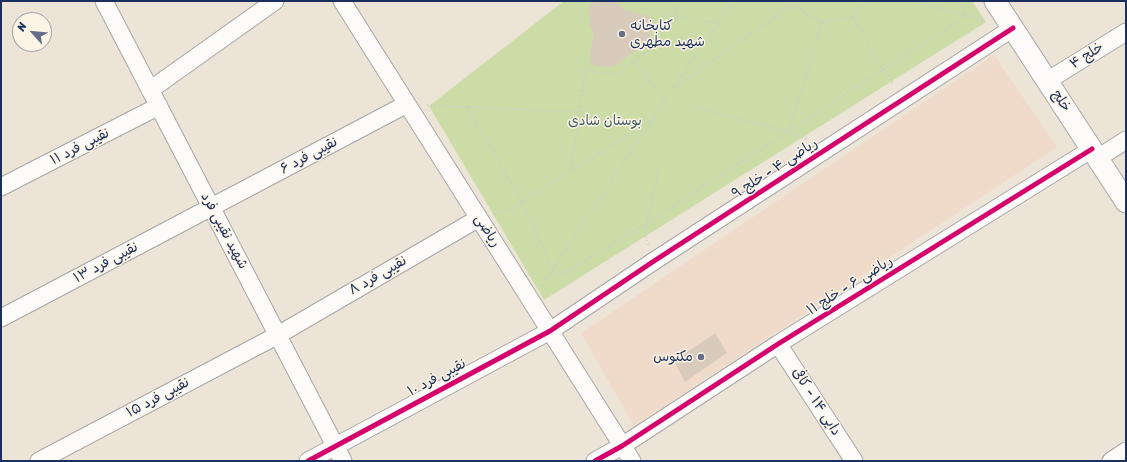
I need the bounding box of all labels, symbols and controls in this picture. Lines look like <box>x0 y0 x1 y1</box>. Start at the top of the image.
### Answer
north arrow <box>12 12 52 52</box>
place label: کتابخانه شهید مطهری <box>630 18 705 50</box>
text: N <box>12 19 32 34</box>
marker: کتابخانه شهید مطهری <box>617 29 627 39</box>
street label: خلج ۴ <box>1067 39 1107 73</box>
street label: خلج <box>1048 87 1074 115</box>
park label: بوستان شادی <box>568 113 642 129</box>
street label: نقیبی فرد ۱۱ <box>48 125 112 169</box>
street label: نقیبی فرد ۶ <box>277 134 341 178</box>
street label: ریاضی ۴ - خلج ۹ <box>729 135 821 203</box>
street label: شهید نقیبی فرد <box>197 190 251 272</box>
street label: ریاضی <box>470 211 504 251</box>
street label: نقیبی فرد ۱۳ <box>71 239 141 287</box>
street label: نقیبی فرد ۸ <box>346 253 410 299</box>
street label: ریاضی ۶ - خلج ۱۱ <box>804 253 896 319</box>
place label: مکتوس <box>653 349 693 365</box>
marker: مکتوس <box>696 352 706 362</box>
street label: نقیبی فرد ۱۰ <box>405 356 469 400</box>
street label: دایی ۱۴ - کافی <box>788 365 844 439</box>
street label: نقیبی فرد ۱۵ <box>124 374 192 422</box>

